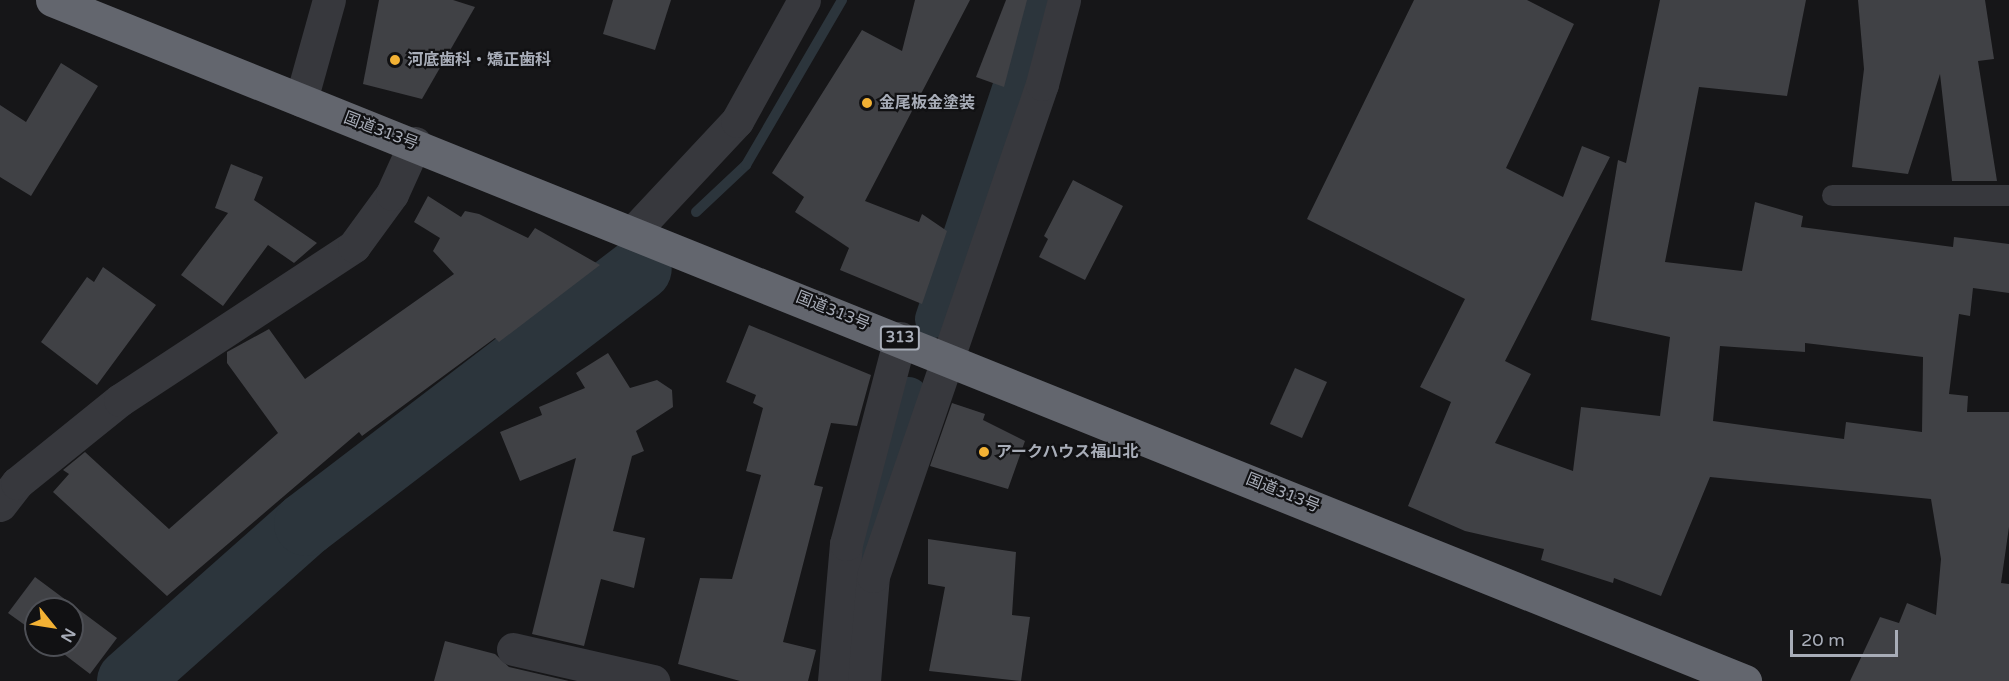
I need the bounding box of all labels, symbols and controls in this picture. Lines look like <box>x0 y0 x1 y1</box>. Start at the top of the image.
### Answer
place label: 河底歯科・矯正歯科 <box>407 50 551 70</box>
marker: 河底歯科・矯正歯科 <box>388 53 402 67</box>
place label: 金尾板金塗装 <box>879 93 975 113</box>
marker: 金尾板金塗装 <box>860 96 874 110</box>
street label: 国道313号 <box>341 108 421 154</box>
street label: 国道313号 <box>793 287 873 335</box>
road number: 313 <box>879 326 921 350</box>
place label: アークハウス福山北 <box>996 442 1139 462</box>
marker: アークハウス福山北 <box>977 445 991 459</box>
street label: 国道313号 <box>1243 469 1323 517</box>
north arrow <box>24 597 84 657</box>
scale bar <box>1793 618 1901 656</box>
text: N <box>56 624 80 646</box>
text: 20 m <box>1801 629 1845 651</box>

